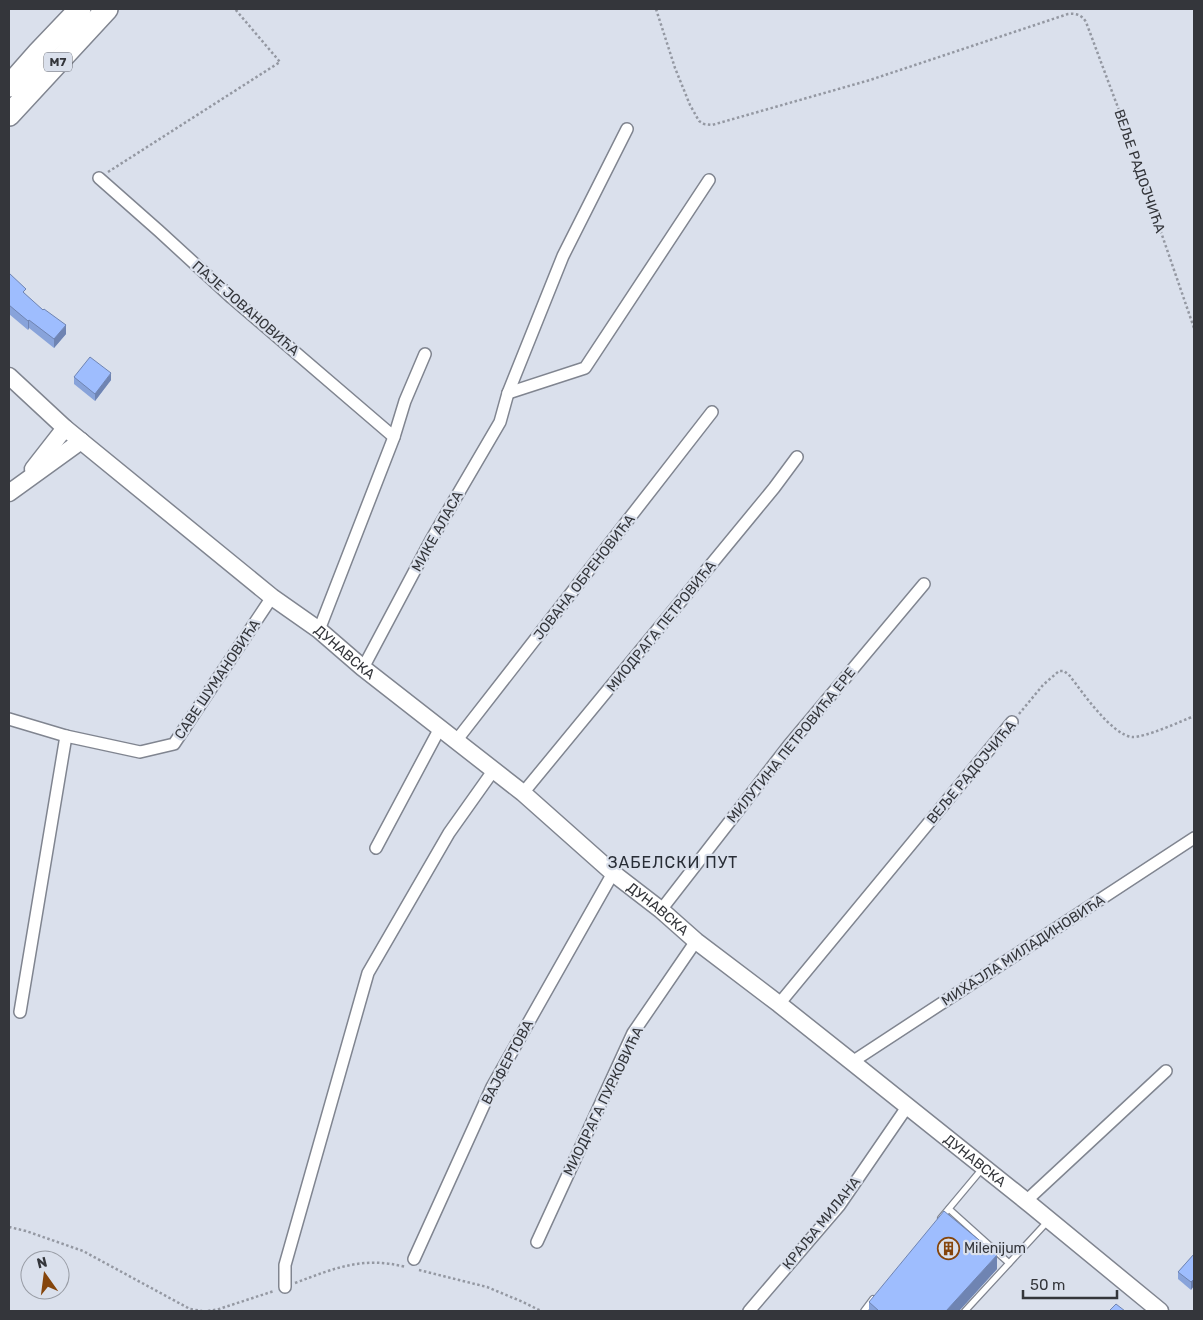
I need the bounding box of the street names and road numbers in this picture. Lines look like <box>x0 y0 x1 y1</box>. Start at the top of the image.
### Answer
road number: M7 <box>44 52 72 72</box>
street label: ВЕЉЕ РАДОЈЧИЋА <box>1110 107 1169 236</box>
street label: ПАЈЕ ЈОВАНОВИЋА <box>189 257 303 360</box>
street label: МИКЕ АЛАСА <box>408 487 467 575</box>
street label: ЈОВАНА ОБРЕНОВИЋА <box>530 511 639 643</box>
street label: МИОДРАГА ПЕТРОВИЋА <box>603 557 720 695</box>
street label: САВЕ ШУМАНОВИЋА <box>171 616 264 742</box>
street label: ДУНАВСКА <box>311 622 379 684</box>
street label: МИЛУТИНА ПЕТРОВИЋА ЕРЕ <box>724 664 859 826</box>
street label: ВЕЉЕ РАДОЈЧИЋА <box>923 717 1020 827</box>
street label: ДУНАВСКА <box>623 879 692 940</box>
street label: МИХАЈЛА МИЛАДИНОВИЋА <box>938 891 1109 1010</box>
street label: ВАЈФЕРТОВА <box>478 1016 537 1107</box>
street label: МИОДРАГА ПУРКОВИЋА <box>560 1023 647 1179</box>
street label: ДУНАВСКА <box>940 1131 1010 1191</box>
street label: КРАЉА МИЛАНА <box>779 1173 864 1273</box>

